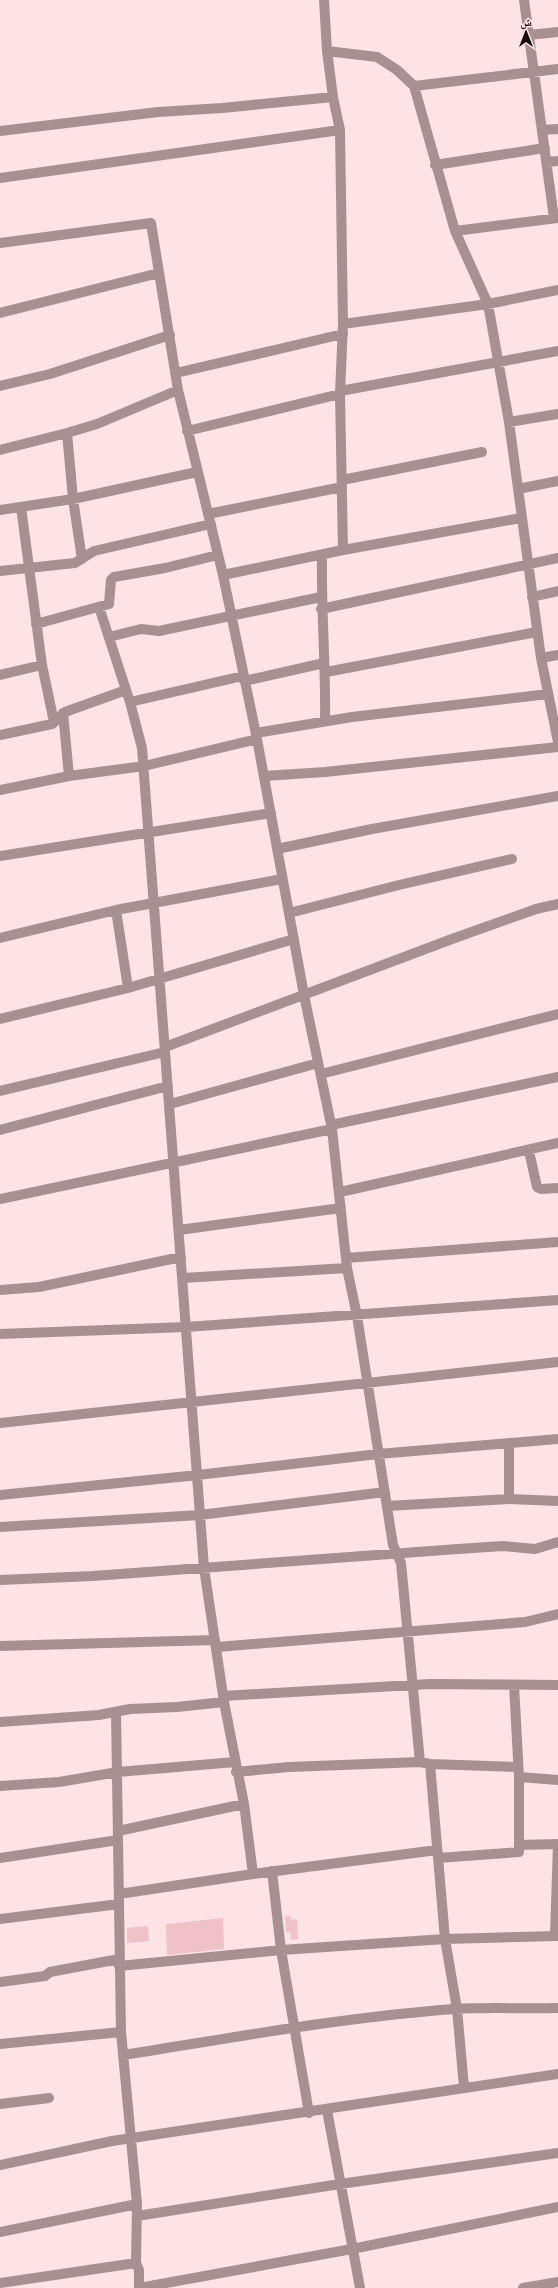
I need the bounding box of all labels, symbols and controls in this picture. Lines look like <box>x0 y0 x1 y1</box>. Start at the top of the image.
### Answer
north arrow <box>506 12 546 52</box>
text: ش <box>520 16 532 30</box>

